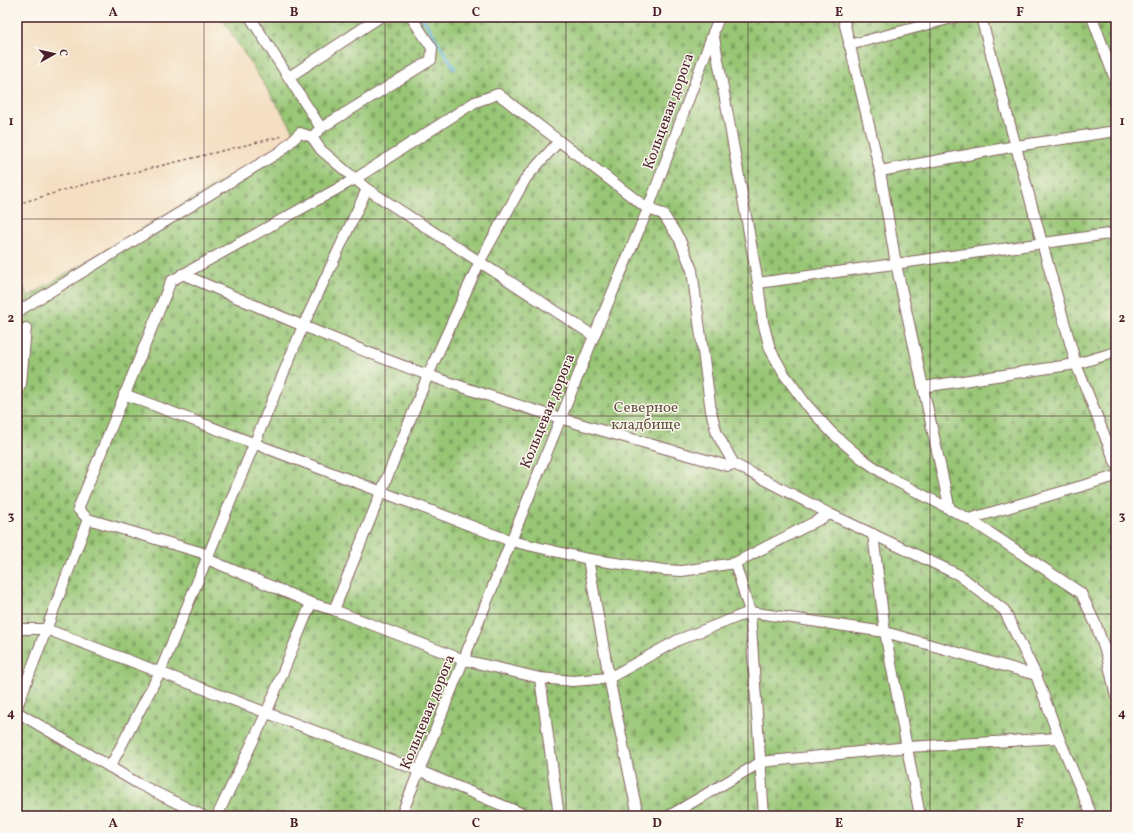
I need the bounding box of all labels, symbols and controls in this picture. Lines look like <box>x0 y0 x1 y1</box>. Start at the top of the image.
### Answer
text: A <box>108 4 118 22</box>
text: B <box>290 4 299 22</box>
text: C <box>472 4 480 22</box>
text: D <box>652 4 662 22</box>
text: E <box>835 4 843 22</box>
text: F <box>1016 4 1024 22</box>
north arrow <box>34 34 74 74</box>
text: С <box>54 48 70 57</box>
street label: Кольцевая дорога <box>639 50 700 173</box>
text: 1 <box>8 113 14 131</box>
text: 1 <box>1119 113 1125 131</box>
text: 2 <box>8 310 15 328</box>
text: 2 <box>1119 310 1126 328</box>
street label: Кольцевая дорога <box>516 351 581 472</box>
park label: Северное кладбище <box>611 398 681 436</box>
text: 3 <box>8 508 15 526</box>
text: 3 <box>1119 508 1126 526</box>
street label: Кольцевая дорога <box>396 652 461 773</box>
text: 4 <box>7 705 15 723</box>
text: 4 <box>1118 705 1126 723</box>
text: A <box>108 815 118 833</box>
text: B <box>290 815 299 833</box>
text: C <box>472 815 480 833</box>
text: D <box>652 815 662 833</box>
text: E <box>835 815 843 833</box>
text: F <box>1016 815 1024 833</box>

